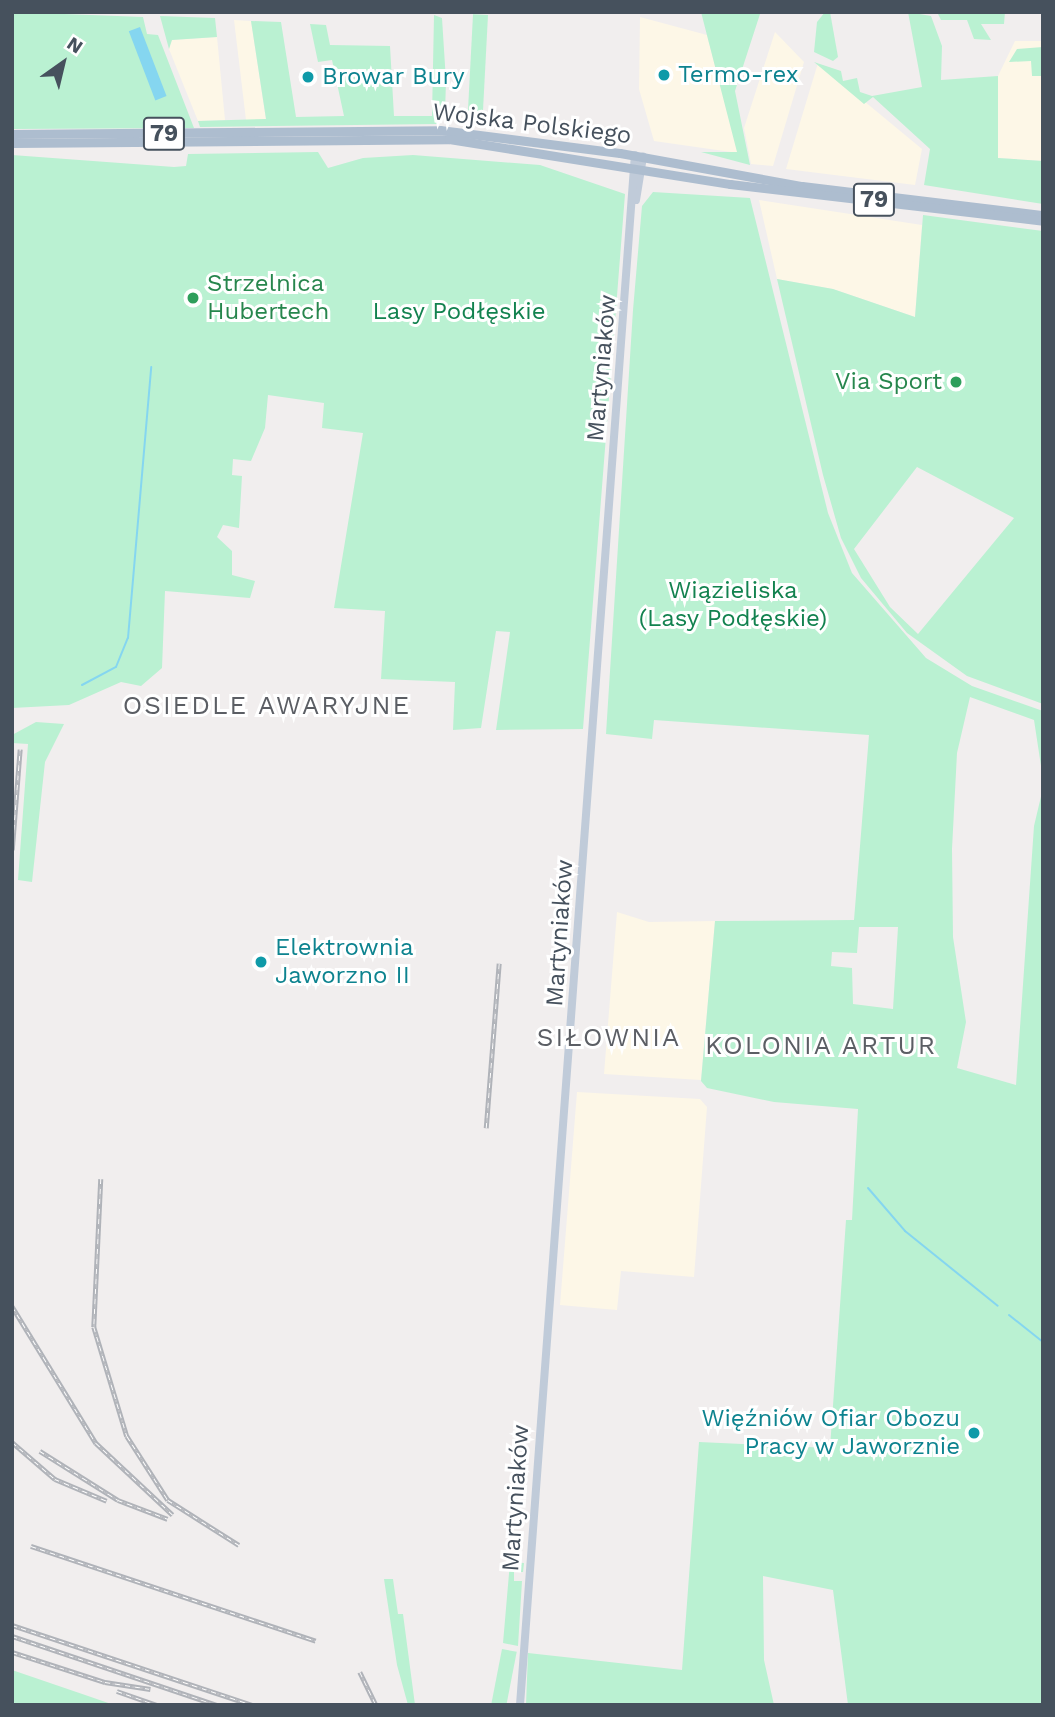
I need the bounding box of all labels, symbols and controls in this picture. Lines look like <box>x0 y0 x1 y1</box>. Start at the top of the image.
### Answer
north arrow <box>28 28 98 98</box>
text: N <box>63 32 87 59</box>
place label: Termo-rex <box>678 61 799 89</box>
place label: Browar Bury <box>322 63 465 91</box>
marker: Termo-rex <box>656 67 672 83</box>
marker: Browar Bury <box>300 69 316 85</box>
street label: Wojska Polskiego <box>431 97 633 151</box>
road number: 79 <box>141 114 187 154</box>
road number: 79 <box>851 181 897 220</box>
place label: Strzelnica Hubertech <box>207 270 329 326</box>
marker: Strzelnica Hubertech <box>185 290 201 306</box>
street label: Martyniaków <box>581 293 623 443</box>
park label: Lasy Podłęskie <box>372 298 546 326</box>
place label: Via Sport <box>834 368 942 396</box>
marker: Via Sport <box>948 374 964 390</box>
park label: Wiązieliska (Lasy Podłęskie) <box>639 577 827 633</box>
district label: OSIEDLE AWARYJNE <box>124 690 410 722</box>
street label: Martyniaków <box>540 858 580 1008</box>
place label: Elektrownia Jaworzno II <box>275 934 413 990</box>
marker: Elektrownia Jaworzno II <box>253 954 269 970</box>
district label: SIŁOWNIA <box>538 1022 680 1054</box>
district label: KOLONIA ARTUR <box>705 1030 937 1062</box>
place label: Więźniów Ofiar Obozu Pracy w Jaworznie <box>700 1405 960 1461</box>
street label: Martyniaków <box>496 1423 536 1573</box>
marker: Więźniów Ofiar Obozu Pracy w Jaworznie <box>966 1425 982 1441</box>

